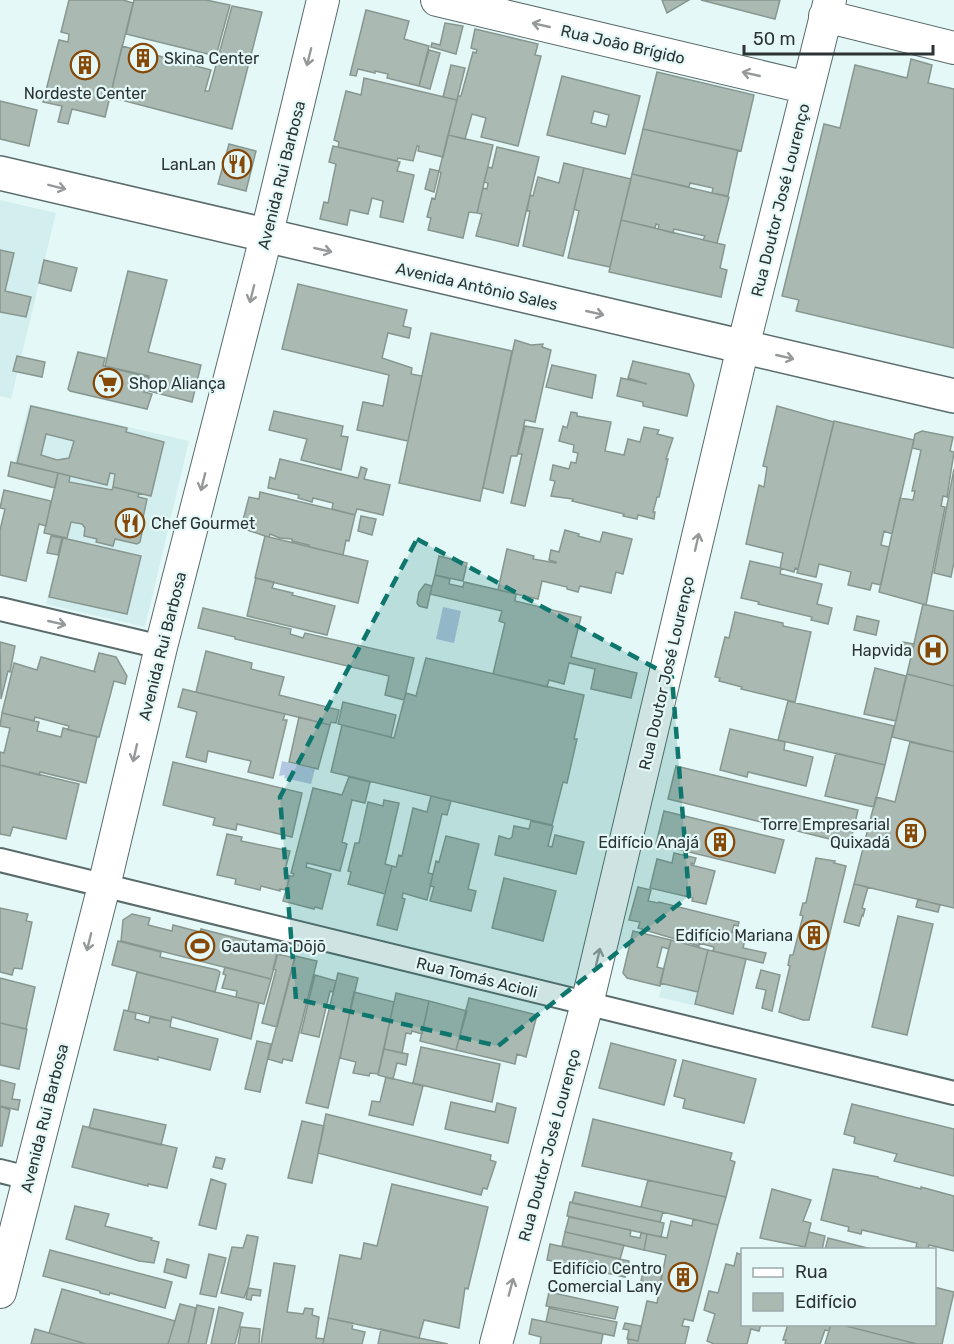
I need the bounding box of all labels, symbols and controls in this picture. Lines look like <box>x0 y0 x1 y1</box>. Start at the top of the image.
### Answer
one-way arrow <box>532 18 551 30</box>
scale bar <box>744 18 933 56</box>
street label: Rua João Brígido <box>559 21 687 68</box>
text: 50 m <box>753 28 796 50</box>
building icon: Skina Center <box>127 42 159 74</box>
one-way arrow <box>303 47 315 66</box>
building icon: Nordeste Center <box>69 49 101 81</box>
place label: Skina Center <box>164 49 259 68</box>
one-way arrow <box>742 68 761 80</box>
place label: Nordeste Center <box>24 84 146 103</box>
street label: Avenida Rui Barbosa <box>254 99 309 252</box>
street label: Rua Doutor José Lourenço <box>747 102 814 299</box>
restaurant icon: LanLan <box>221 148 253 180</box>
place label: LanLan <box>161 155 216 174</box>
one-way arrow <box>47 181 66 193</box>
one-way arrow <box>314 245 333 257</box>
street label: Avenida Antônio Sales <box>394 259 560 314</box>
one-way arrow <box>245 284 257 303</box>
one-way arrow <box>585 308 604 319</box>
one-way arrow <box>775 351 794 363</box>
supermarket icon: Shop Aliança <box>92 367 124 399</box>
place label: Shop Aliança <box>129 374 226 393</box>
one-way arrow <box>197 473 209 492</box>
restaurant icon: Chef Gourmet <box>114 507 146 539</box>
place label: Chef Gourmet <box>151 514 255 533</box>
one-way arrow <box>691 533 703 552</box>
street label: Avenida Rui Barbosa <box>135 570 190 723</box>
street label: Rua Doutor José Lourenço <box>635 574 698 772</box>
one-way arrow <box>47 617 66 629</box>
hospital icon: Hapvida <box>917 634 949 666</box>
place label: Hapvida <box>851 641 912 660</box>
one-way arrow <box>129 743 141 762</box>
place label: Torre Empresarial Quixadá <box>760 815 890 852</box>
building icon: Torre Empresarial Quixadá <box>895 817 927 849</box>
building icon: Edifício Anajá <box>704 826 736 858</box>
place label: Edifício Anajá <box>598 833 699 852</box>
building icon: Edifício Mariana <box>798 919 830 951</box>
place label: Edifício Mariana <box>675 926 793 945</box>
sports icon: Gautama Dōjō <box>184 930 216 962</box>
one-way arrow <box>82 933 94 952</box>
place label: Gautama Dōjō <box>221 937 326 956</box>
one-way arrow <box>593 948 605 967</box>
street label: Rua Tomás Acioli <box>414 953 540 1002</box>
street label: Avenida Rui Barbosa <box>17 1042 72 1195</box>
street label: Rua Doutor José Lourenço <box>515 1047 584 1243</box>
legend <box>741 1248 936 1326</box>
place label: Edifício Centro Comercial Lany <box>548 1259 662 1296</box>
building icon: Edifício Centro Comercial Lany <box>667 1261 699 1293</box>
text: Rua <box>795 1261 828 1283</box>
one-way arrow <box>506 1278 517 1297</box>
text: Edifício <box>795 1291 857 1313</box>

